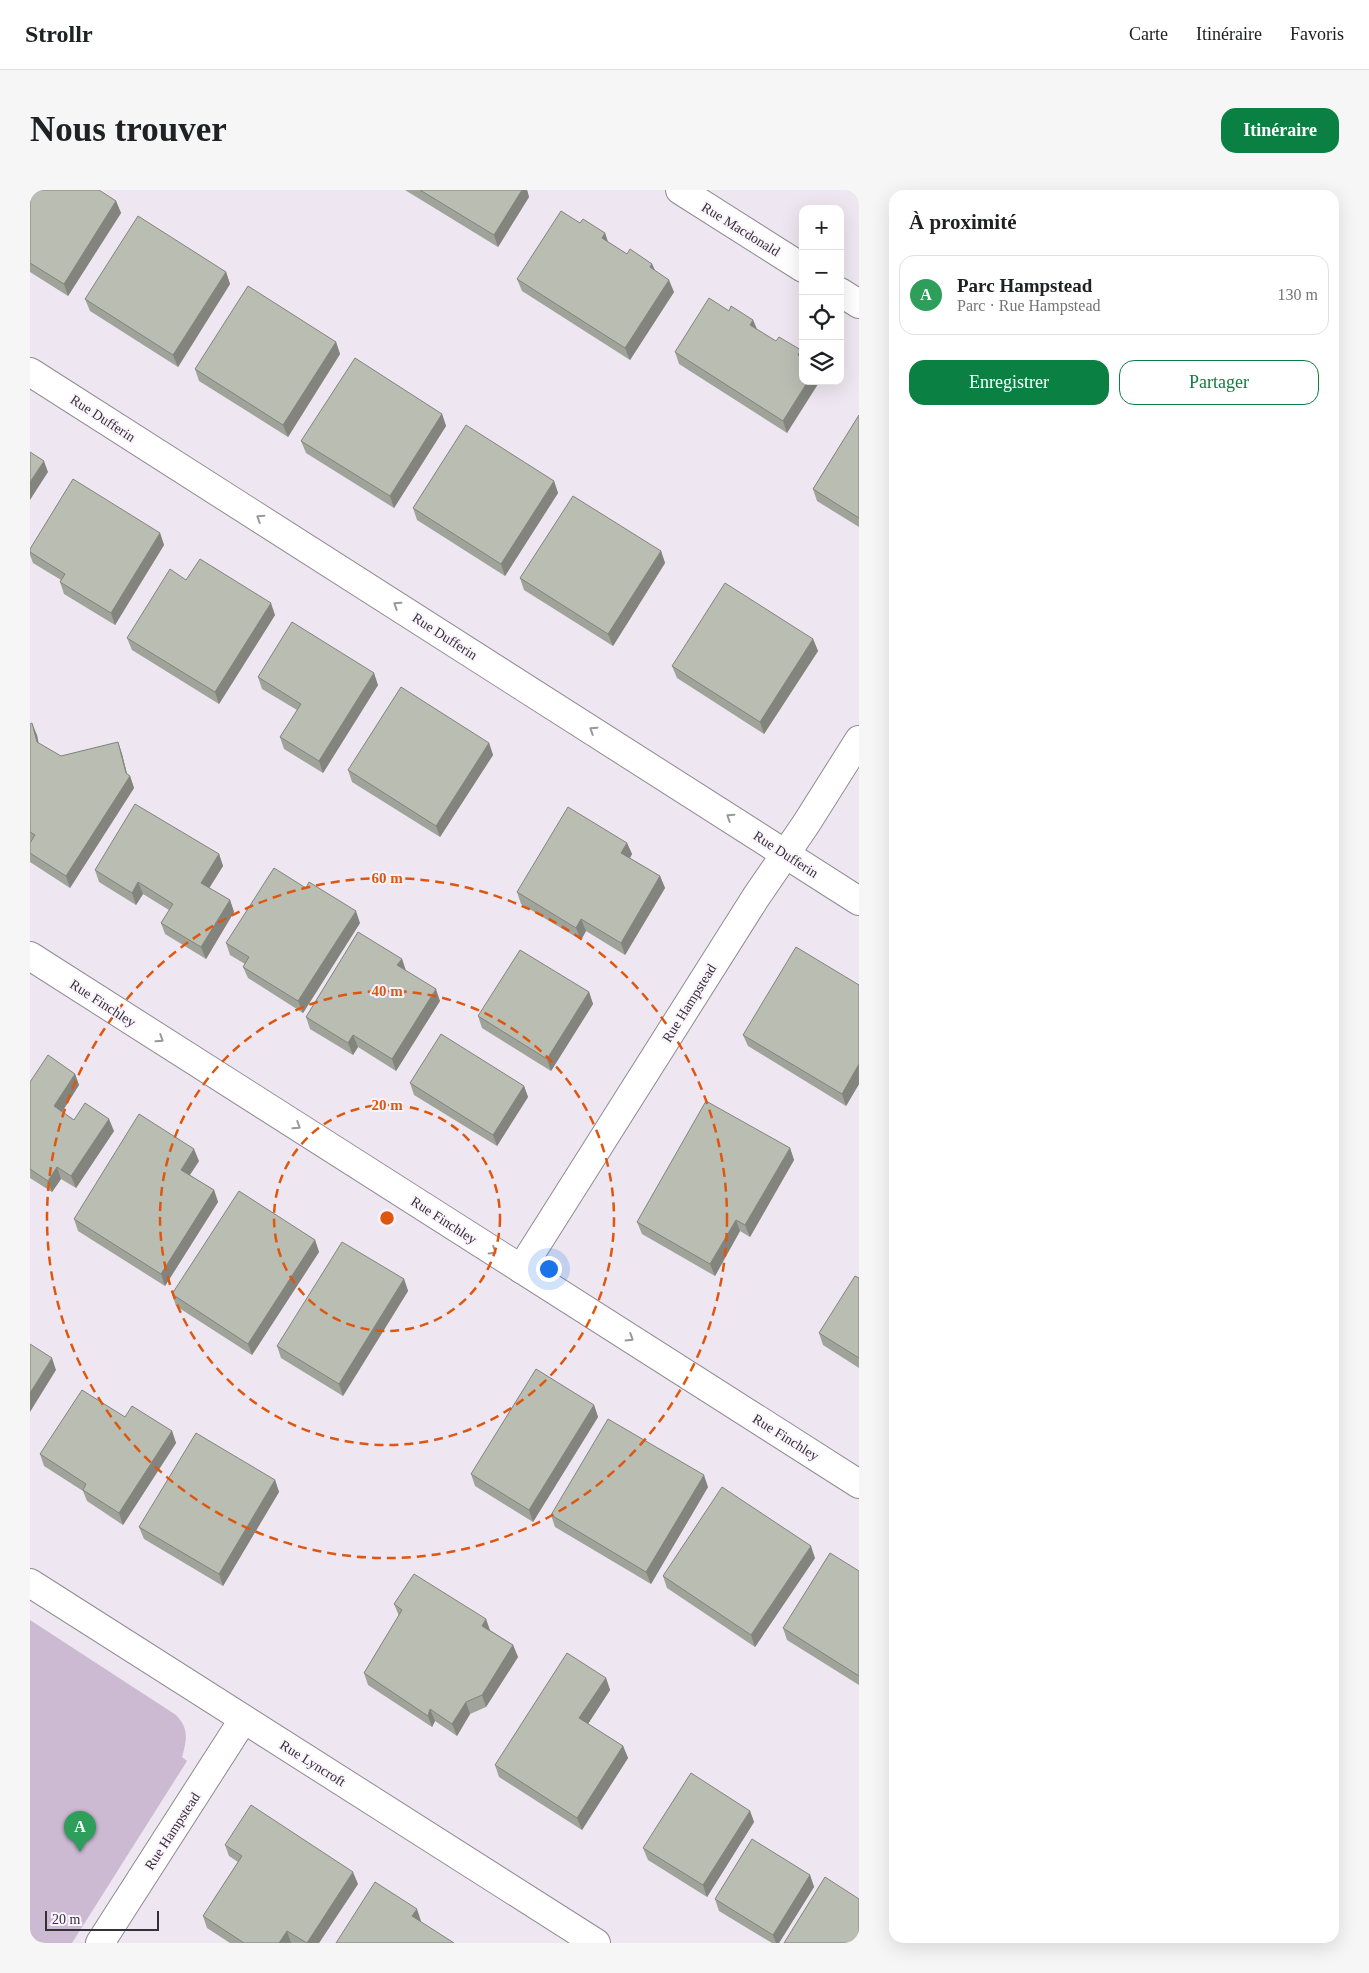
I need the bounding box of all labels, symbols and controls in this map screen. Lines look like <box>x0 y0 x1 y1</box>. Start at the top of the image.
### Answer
text: Strollr <box>25 21 93 47</box>
text: Carte <box>1129 24 1168 44</box>
text: Itinéraire <box>1196 24 1262 44</box>
text: Favoris <box>1290 24 1344 44</box>
button: Itinéraire <box>1221 108 1339 153</box>
text: Nous trouver <box>30 110 227 149</box>
street label: Rue Macdonald <box>699 199 782 259</box>
map controls <box>799 205 844 385</box>
button: + <box>799 205 844 250</box>
text: À proximité <box>909 210 1017 234</box>
button: − <box>799 250 844 295</box>
text: Parc Hampstead <box>957 275 1092 296</box>
text: A <box>920 286 932 303</box>
text: 130 m <box>1278 286 1318 303</box>
button: locate <box>799 295 844 340</box>
text: Parc · Rue Hampstead <box>957 297 1101 314</box>
button: layers <box>799 340 844 385</box>
button: Enregistrer <box>909 360 1109 405</box>
button: Partager <box>1119 360 1319 405</box>
street label: Rue Dufferin <box>68 392 138 445</box>
one-way arrow <box>256 515 265 524</box>
one-way arrow <box>393 602 402 611</box>
street label: Rue Dufferin <box>410 610 480 663</box>
one-way arrow <box>589 727 598 736</box>
one-way arrow <box>726 814 735 824</box>
street label: Rue Dufferin <box>751 828 821 881</box>
text: 60 m <box>371 870 403 886</box>
street label: Rue Hampstead <box>659 962 719 1045</box>
street label: Rue Finchley <box>67 977 138 1030</box>
text: 40 m <box>371 983 403 999</box>
one-way arrow <box>154 1032 163 1042</box>
text: 20 m <box>371 1097 403 1113</box>
one-way arrow <box>291 1120 300 1129</box>
street label: Rue Finchley <box>408 1194 479 1247</box>
centre of rings <box>378 1209 396 1227</box>
one-way arrow <box>487 1245 496 1255</box>
your location <box>536 1256 562 1282</box>
one-way arrow <box>624 1332 633 1342</box>
street label: Rue Finchley <box>750 1411 822 1464</box>
street label: Rue Lyncroft <box>277 1737 348 1790</box>
street label: Rue Hampstead <box>142 1790 203 1873</box>
pin: A <box>64 1811 96 1852</box>
scale bar <box>45 1908 159 1931</box>
text: 20 m <box>52 1912 80 1927</box>

